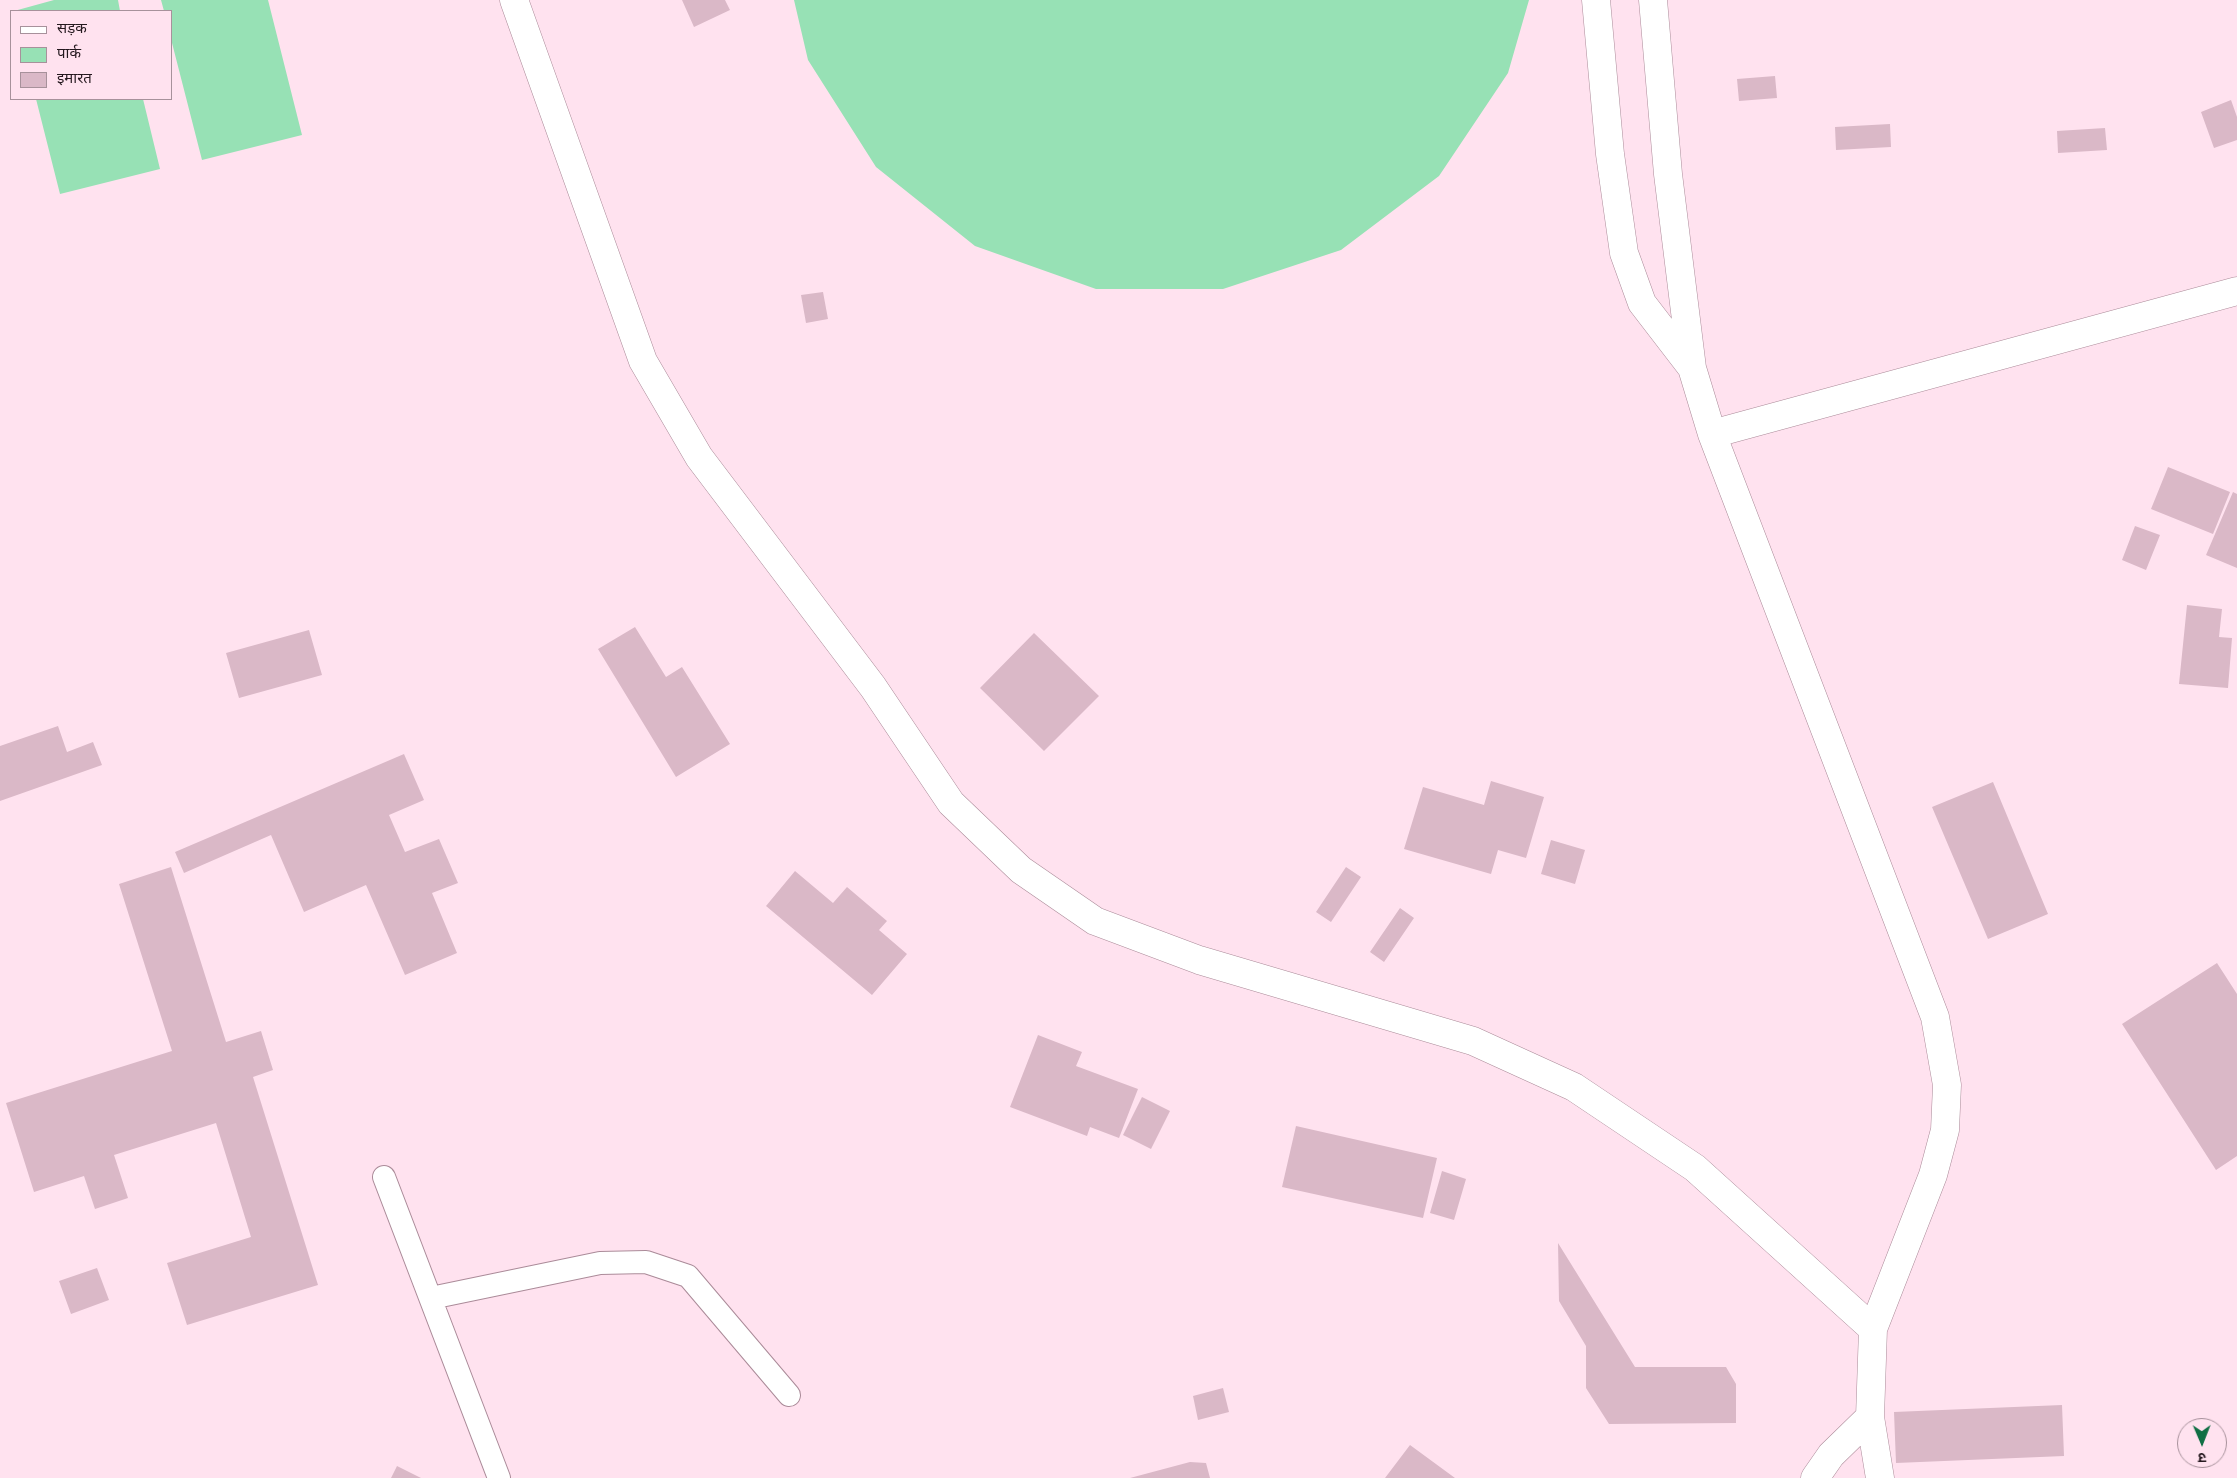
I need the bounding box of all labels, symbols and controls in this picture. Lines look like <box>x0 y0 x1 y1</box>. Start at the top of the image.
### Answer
legend <box>10 10 172 100</box>
text: सड़क <box>57 21 87 36</box>
text: पार्क <box>57 46 81 61</box>
text: इमारत <box>57 71 92 86</box>
north arrow <box>2177 1418 2227 1468</box>
text: उ <box>2198 1450 2206 1464</box>

